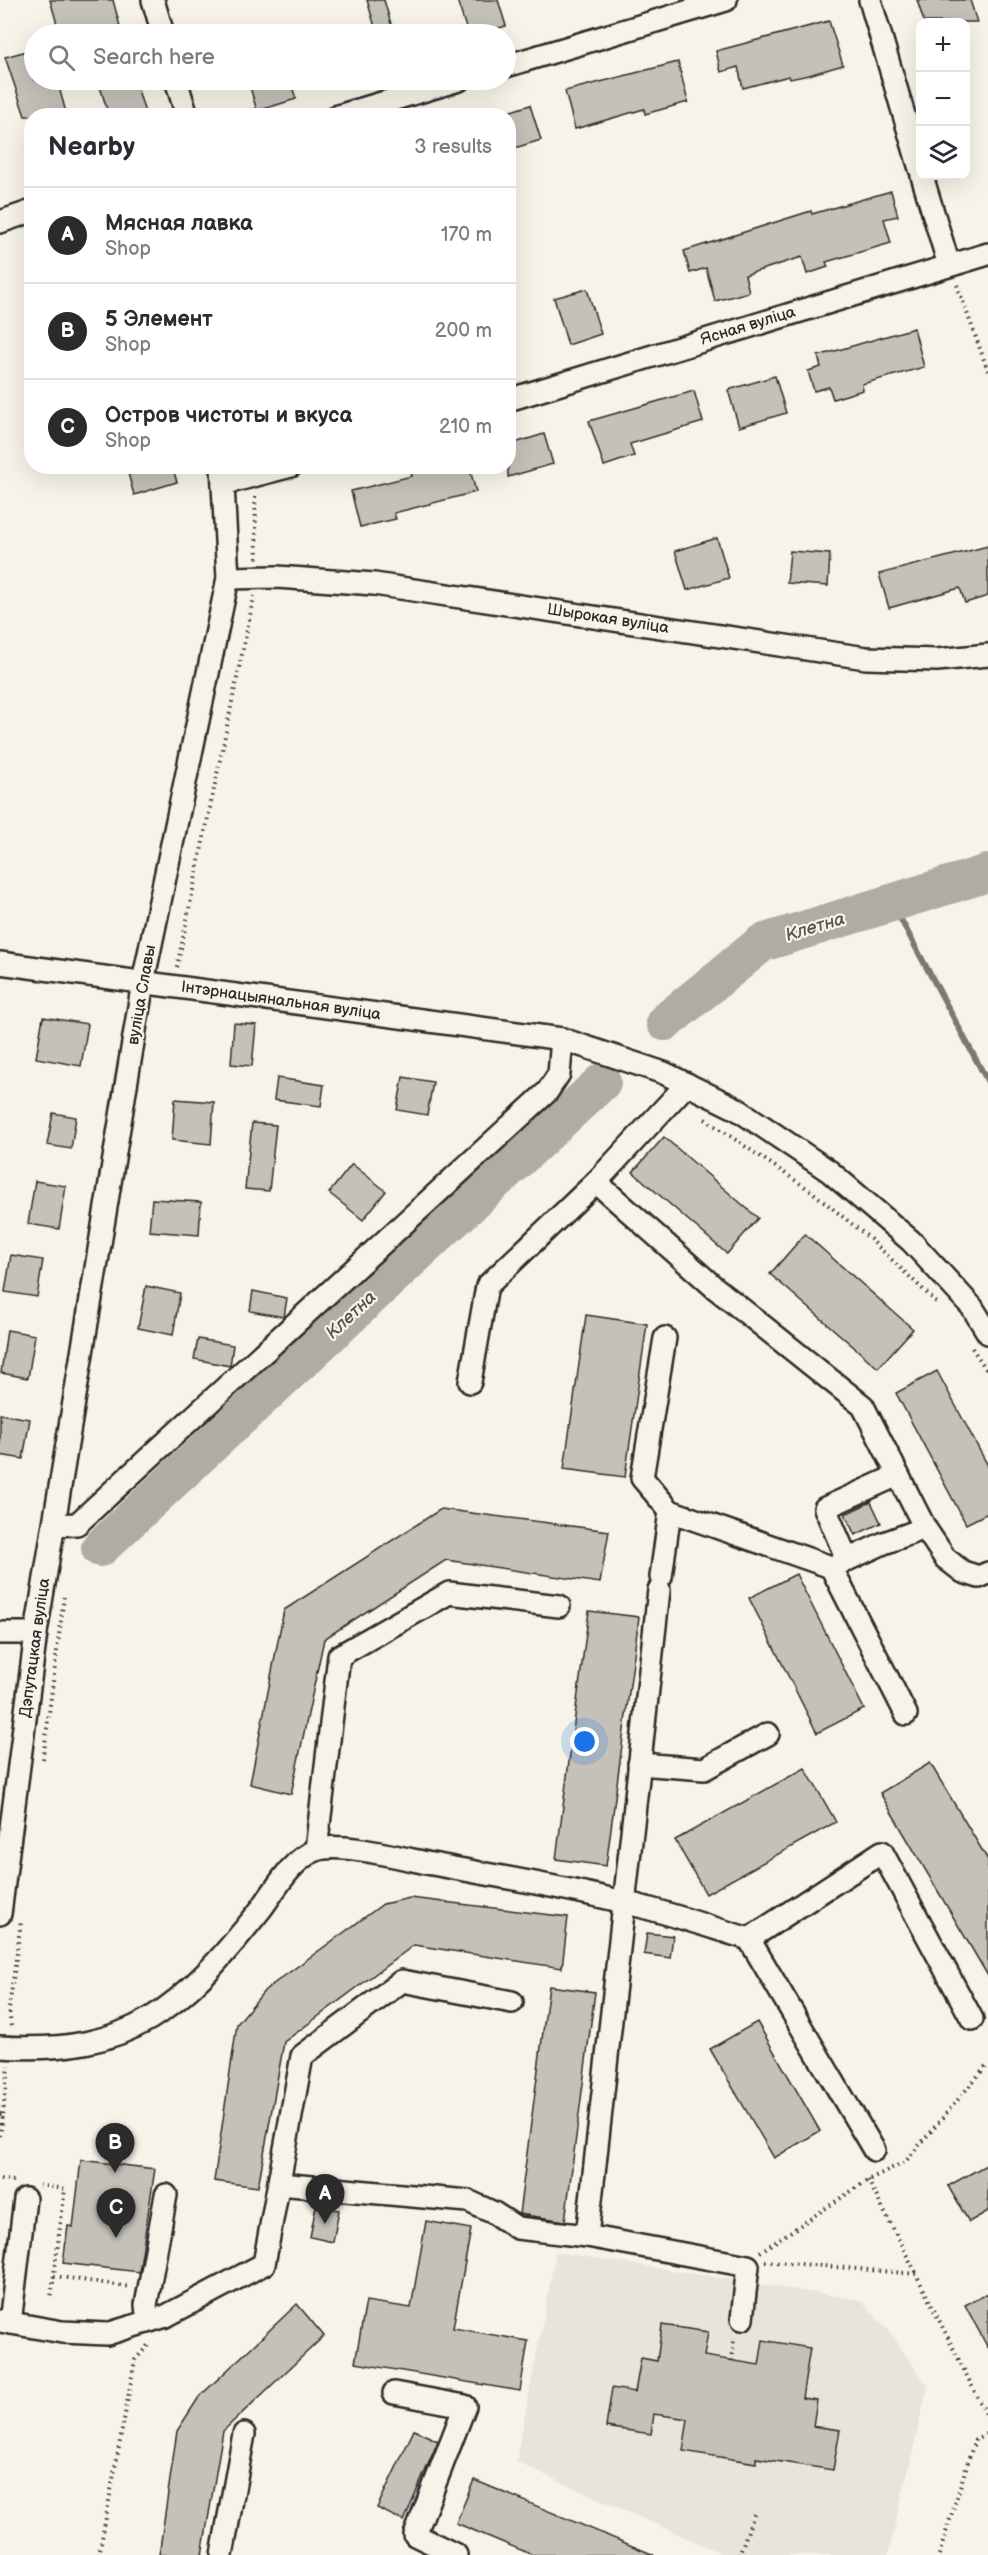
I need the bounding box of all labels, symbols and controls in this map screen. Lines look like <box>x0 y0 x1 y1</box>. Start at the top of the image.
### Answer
map controls <box>916 18 970 180</box>
button: + <box>916 18 970 72</box>
search box <box>24 24 516 90</box>
icon: search <box>45 41 78 74</box>
text: Search here <box>93 44 215 71</box>
button: − <box>916 72 970 126</box>
button: layers <box>916 126 970 180</box>
text: Nearby <box>48 132 135 163</box>
text: 3 results <box>414 135 492 159</box>
text: Мясная лавка <box>105 210 253 237</box>
text: A <box>61 223 74 247</box>
text: 170 m <box>441 223 492 247</box>
text: Shop <box>105 237 151 261</box>
street label: Ясная вуліца <box>698 302 798 349</box>
text: 5 Элемент <box>105 306 213 333</box>
text: B <box>60 319 75 343</box>
text: 200 m <box>435 319 492 343</box>
text: Shop <box>105 333 151 357</box>
text: Остров чистоты и вкуса <box>105 402 352 429</box>
text: C <box>60 415 75 439</box>
text: 210 m <box>439 415 492 439</box>
text: Shop <box>105 429 151 453</box>
street label: Шырокая вуліца <box>546 600 671 638</box>
water label: Клетна <box>783 908 847 946</box>
street label: вуліца Славы <box>124 944 160 1046</box>
street label: Інтэрнацыянальная вуліца <box>180 978 383 1025</box>
water label: Клетна <box>321 1286 381 1344</box>
street label: Дэпутацкая вуліца <box>16 1576 54 1719</box>
your location <box>570 1727 599 1756</box>
pin: B <box>96 2124 134 2173</box>
pin: A <box>306 2174 344 2224</box>
pin: C <box>96 2188 136 2238</box>

